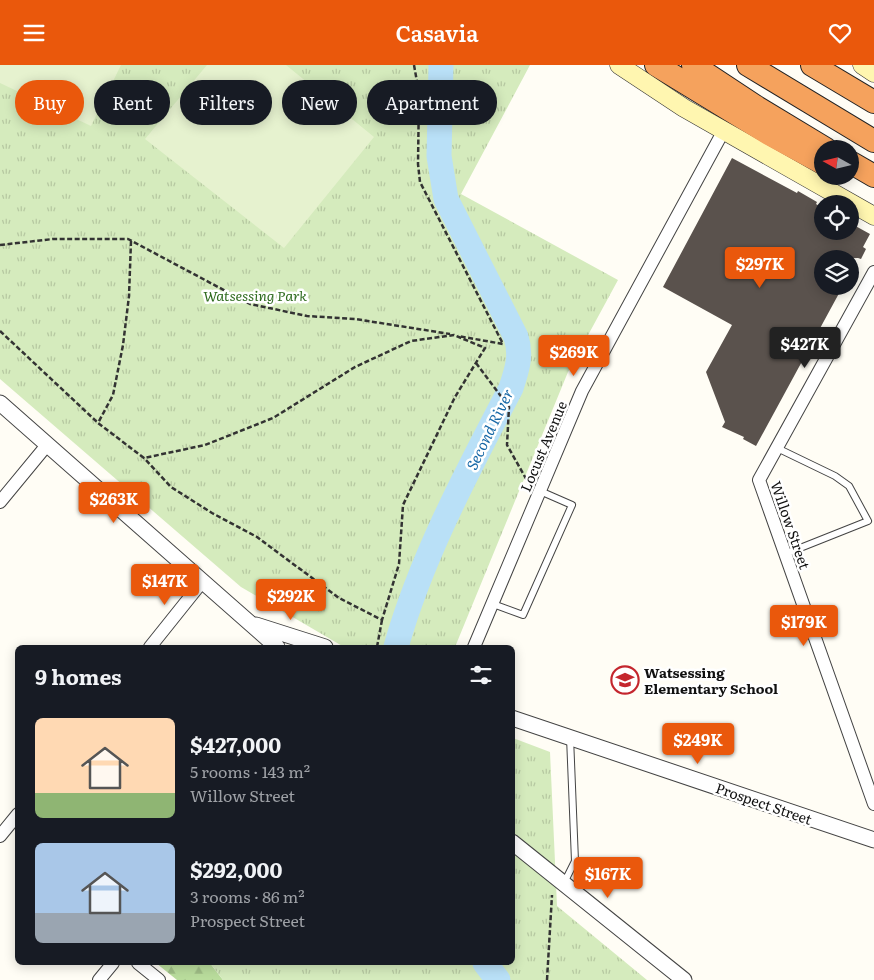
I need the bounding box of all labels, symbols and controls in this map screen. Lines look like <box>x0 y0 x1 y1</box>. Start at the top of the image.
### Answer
text: Casavia <box>395 16 479 49</box>
icon: menu <box>20 19 48 47</box>
icon: heart <box>826 19 854 47</box>
chip: Buy <box>15 80 84 125</box>
chip: Rent <box>94 80 170 125</box>
chip: Filters <box>180 80 272 125</box>
chip: New <box>282 80 357 125</box>
chip: Apartment <box>367 80 497 125</box>
north arrow <box>814 140 859 185</box>
map controls <box>814 140 859 295</box>
button: locate <box>814 195 859 240</box>
pin: $297K <box>725 247 795 289</box>
button: layers <box>814 250 859 295</box>
text: $297K <box>736 251 784 275</box>
park label: Watsessing Park <box>203 285 307 305</box>
pin: $427K <box>770 327 840 369</box>
text: $427K <box>781 331 829 355</box>
pin: $269K <box>539 335 609 377</box>
text: $269K <box>549 339 599 363</box>
water label: Second River <box>459 385 519 473</box>
street label: Locust Avenue <box>515 398 571 494</box>
street label: Willow Street <box>767 478 816 572</box>
pin: $263K <box>79 481 149 524</box>
text: $263K <box>90 486 138 510</box>
pin: $147K <box>130 563 200 606</box>
text: $147K <box>142 568 188 592</box>
pin: $292K <box>256 579 326 621</box>
text: $292K <box>267 583 315 607</box>
pin: $179K <box>769 605 839 647</box>
text: $179K <box>781 609 827 633</box>
text: 9 homes <box>35 660 122 691</box>
icon: filters <box>467 661 495 689</box>
place label: Watsessing Elementary School <box>644 662 778 698</box>
school or university icon: Watsessing Elementary School <box>610 665 640 695</box>
pin: $249K <box>663 723 733 765</box>
text: $249K <box>673 727 723 751</box>
text: $427,000 <box>190 728 281 759</box>
icon: home <box>75 738 135 798</box>
text: 5 rooms · 143 m² <box>190 759 310 783</box>
street label: Prospect Street <box>713 777 815 829</box>
text: Willow Street <box>190 783 295 807</box>
text: $292,000 <box>190 853 282 884</box>
pin: $167K <box>573 857 643 899</box>
text: $167K <box>585 861 631 885</box>
icon: home <box>75 863 135 923</box>
text: 3 rooms · 86 m² <box>190 884 305 908</box>
text: Prospect Street <box>190 908 305 932</box>

